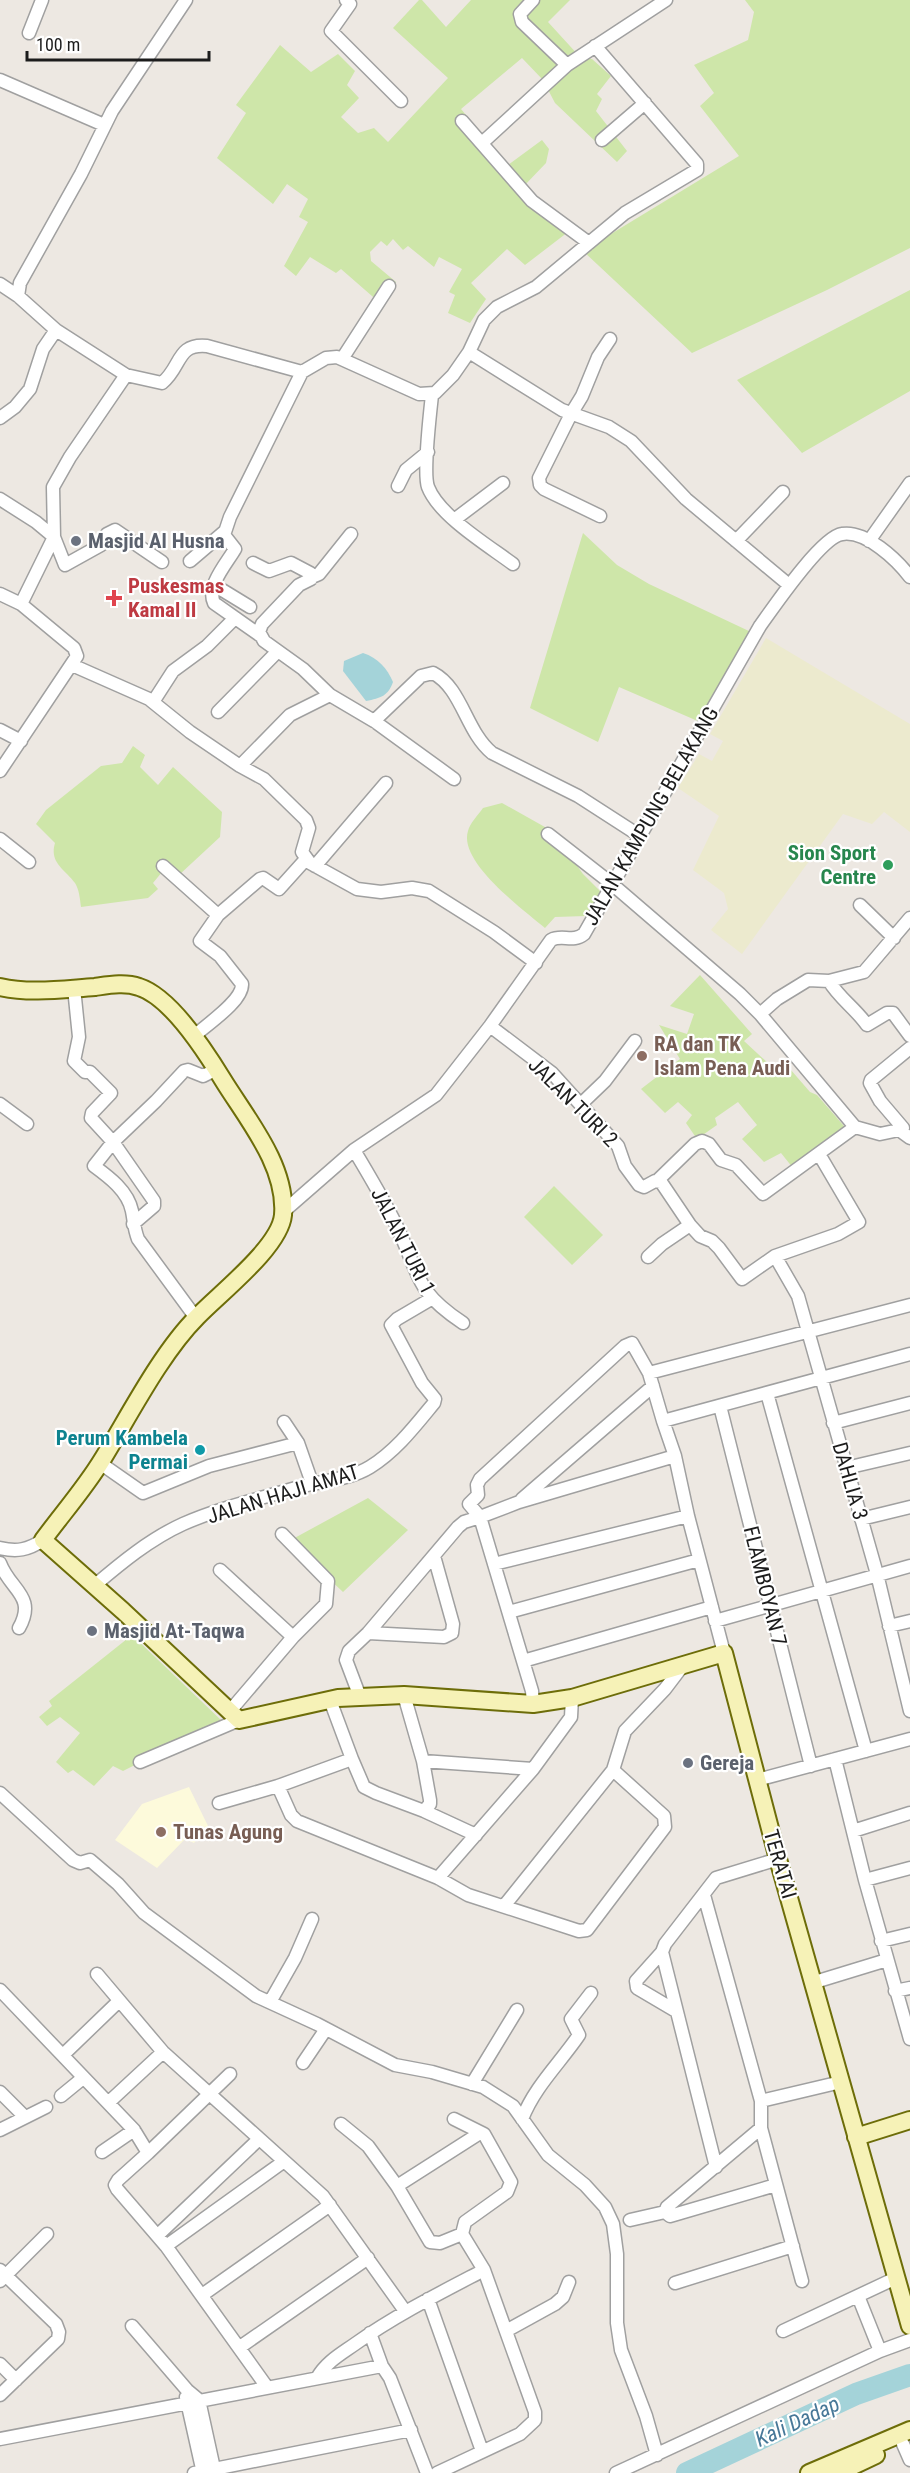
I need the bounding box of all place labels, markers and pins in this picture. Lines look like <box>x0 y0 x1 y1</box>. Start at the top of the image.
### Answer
place label: Masjid Al Husna <box>88 529 225 553</box>
marker: Masjid Al Husna <box>69 534 83 548</box>
place label: Puskesmas Kamal II <box>128 574 224 622</box>
marker: Puskesmas Kamal II <box>105 589 123 607</box>
place label: Sion Sport Centre <box>788 841 876 889</box>
marker: Sion Sport Centre <box>881 858 895 872</box>
place label: RA dan TK Islam Pena Audi <box>654 1032 790 1080</box>
marker: RA dan TK Islam Pena Audi <box>635 1049 649 1063</box>
place label: Perum Kambela Permai <box>56 1426 188 1474</box>
marker: Perum Kambela Permai <box>193 1443 207 1457</box>
place label: Masjid At-Taqwa <box>104 1619 245 1643</box>
marker: Masjid At-Taqwa <box>85 1624 99 1638</box>
place label: Gereja <box>700 1751 754 1775</box>
marker: Gereja <box>681 1756 695 1770</box>
place label: Tunas Agung <box>173 1820 283 1844</box>
marker: Tunas Agung <box>154 1825 168 1839</box>

